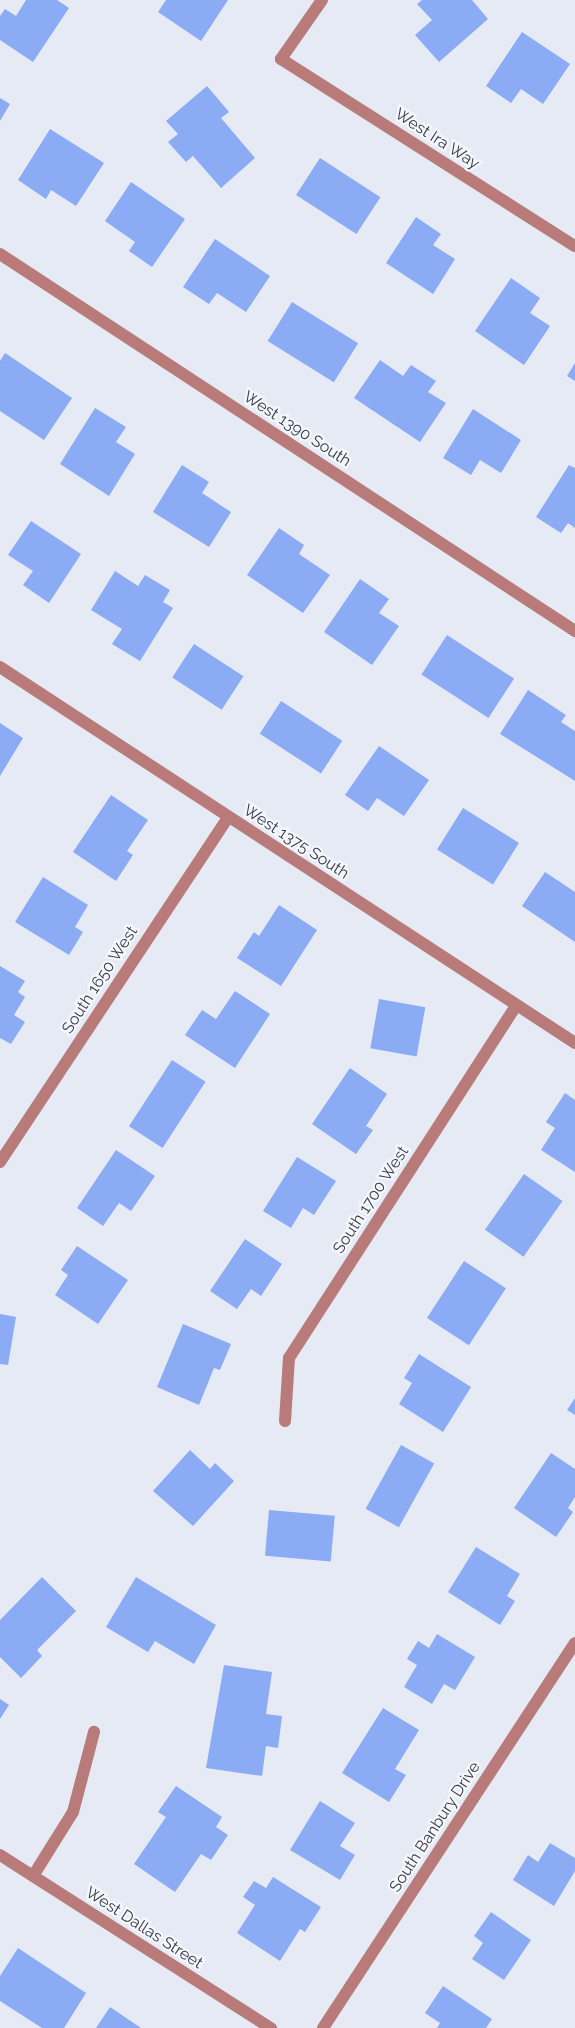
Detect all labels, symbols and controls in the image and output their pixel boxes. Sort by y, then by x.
street label: West Ira Way [391,104,483,174]
street label: West 1390 South [240,387,354,471]
street label: West 1375 South [240,801,352,883]
street label: South 1650 West [58,922,142,1038]
street label: South 1700 West [329,1143,413,1257]
street label: South Banbury Drive [386,1758,484,1896]
street label: West Dallas Street [82,1883,206,1973]

